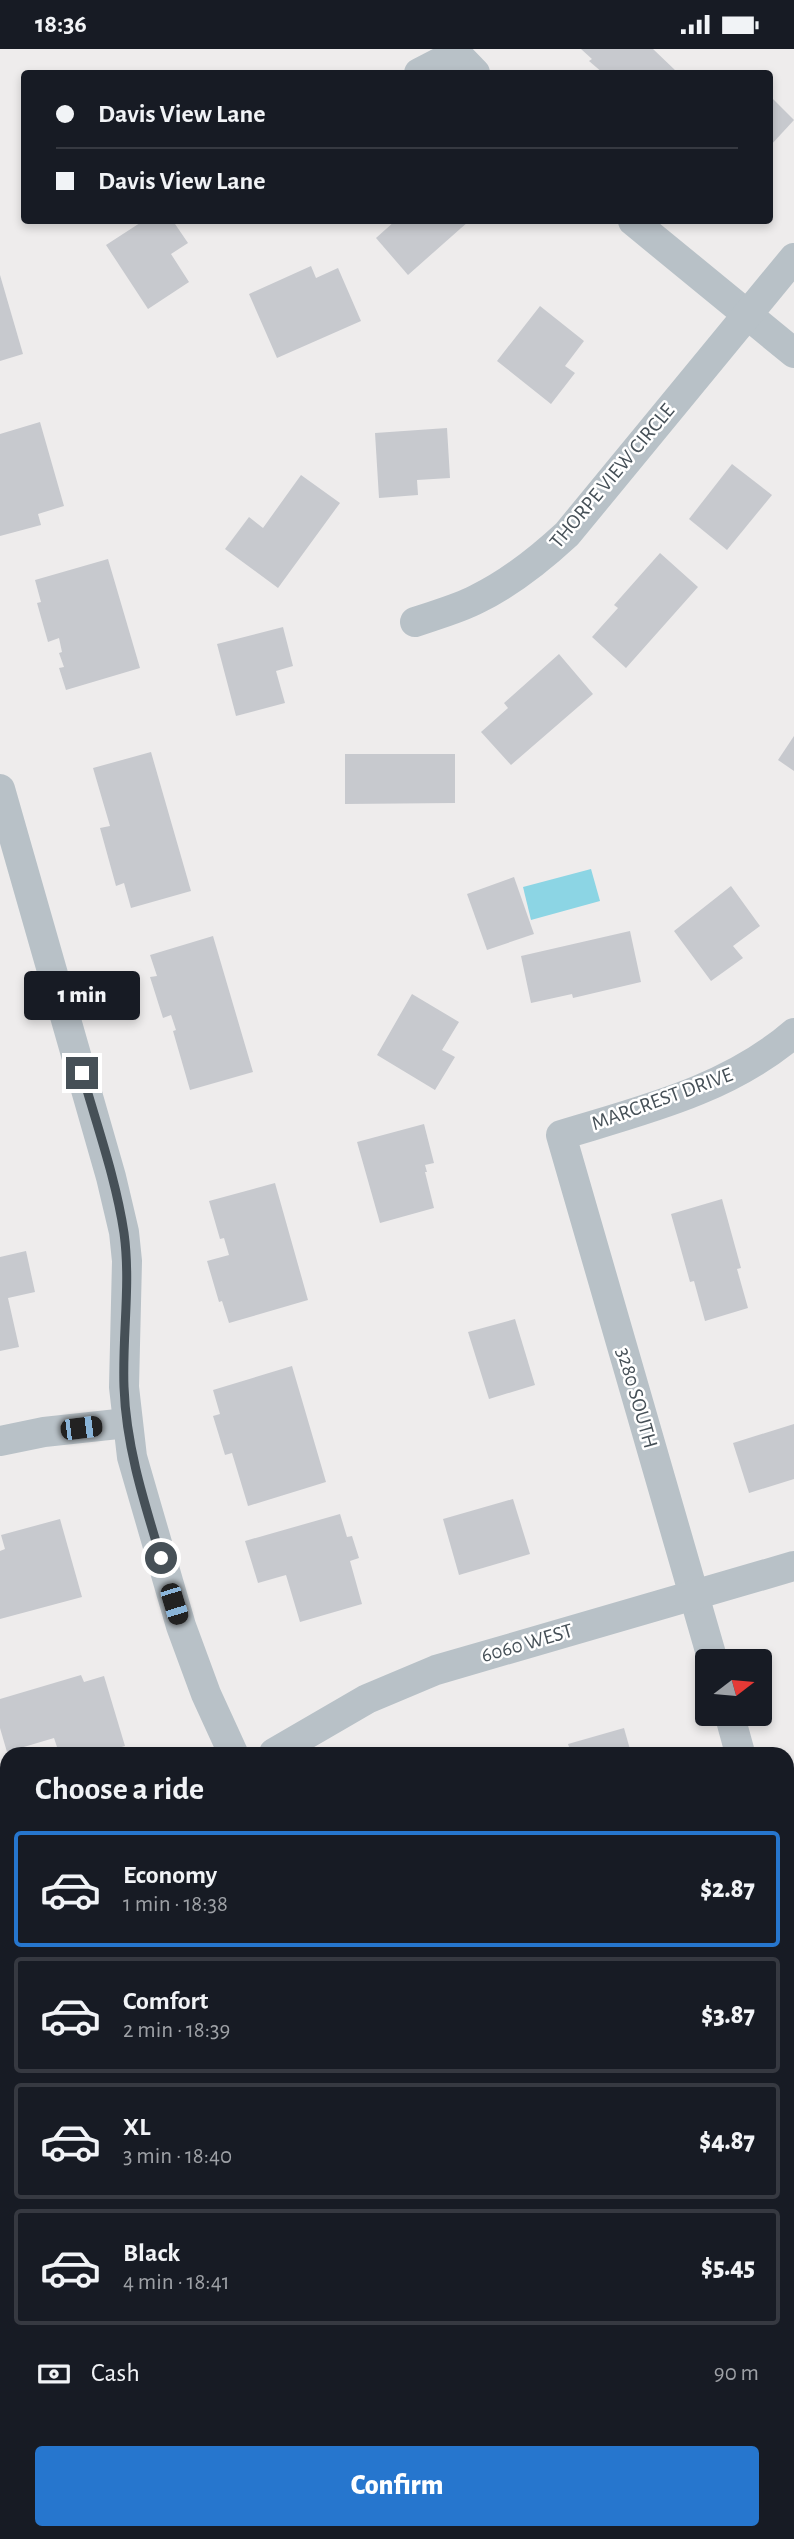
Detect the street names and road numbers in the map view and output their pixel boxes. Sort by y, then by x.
street label: THORPE VIEW CIRCLE [546,400,678,552]
street label: MARCREST DRIVE [589,1064,735,1134]
street label: 3280 SOUTH [613,1345,661,1451]
street label: 6060 WEST [479,1620,575,1666]

